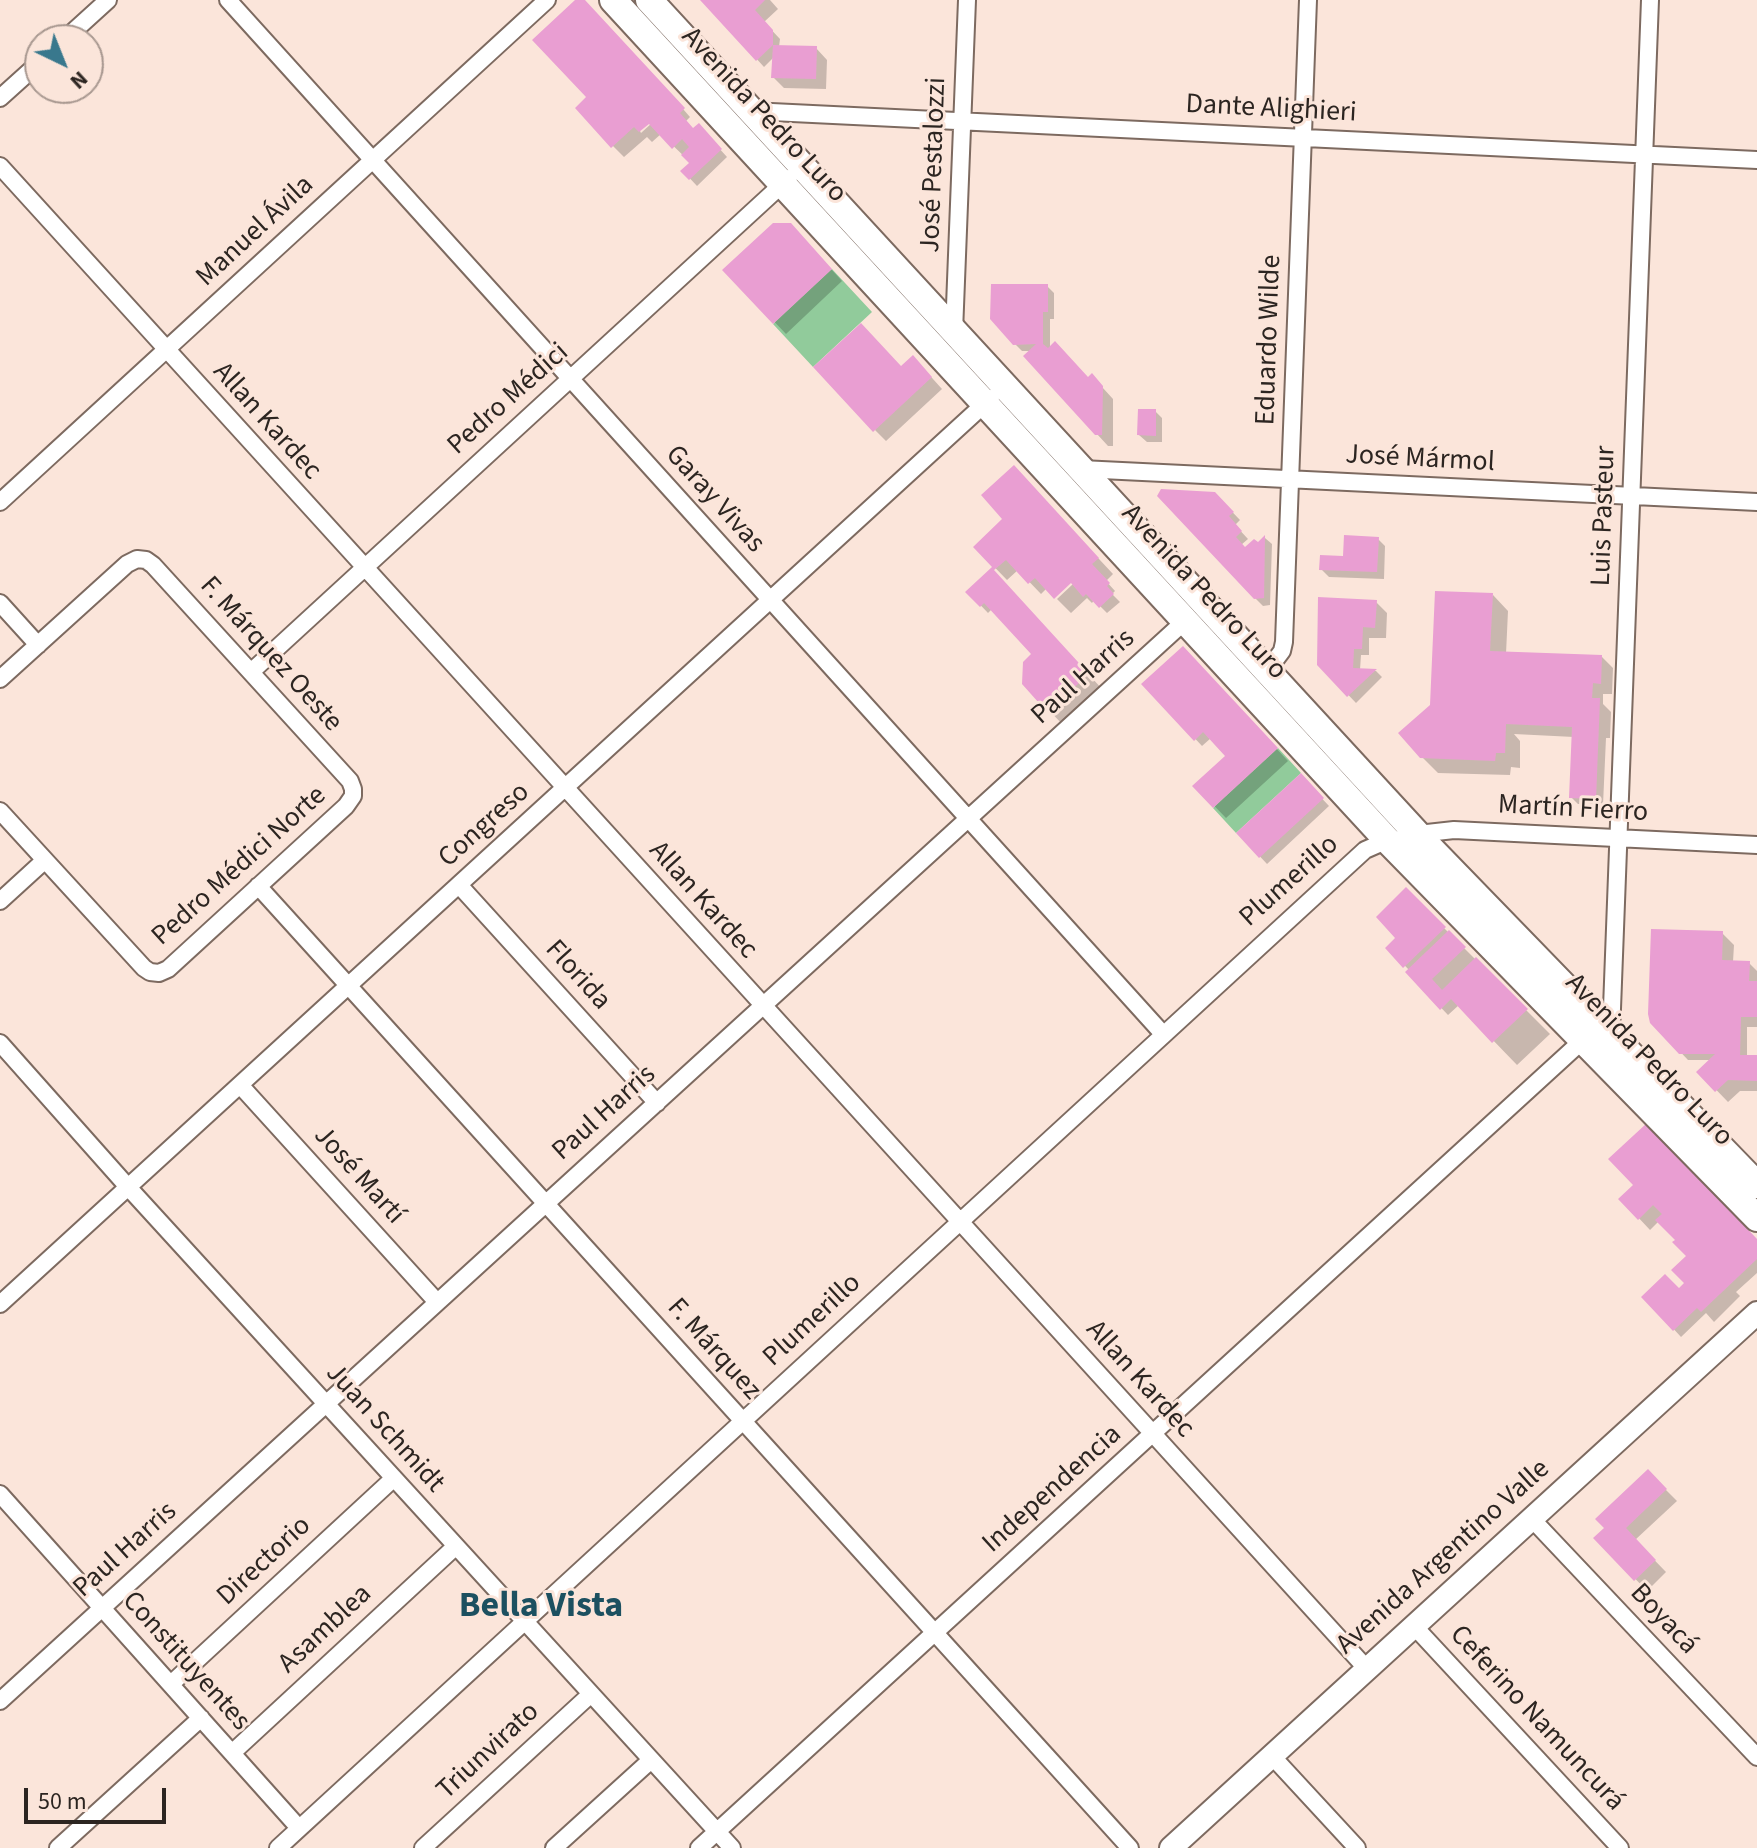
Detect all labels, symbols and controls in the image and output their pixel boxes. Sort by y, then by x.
street label: Avenida Pedro Luro [673,21,853,211]
north arrow [24,24,104,104]
text: N [63,63,95,97]
street label: José Pestalozzi [915,77,955,253]
street label: Dante Alighieri [1185,89,1357,131]
street label: Manuel Ávila [190,169,322,295]
street label: Eduardo Wilde [1250,254,1290,426]
street label: Pedro Médici [442,337,576,463]
street label: Allan Kardec [205,356,327,488]
street label: Garay Vivas [657,439,771,561]
street label: José Mármol [1344,439,1496,481]
street label: Luis Pasteur [1586,445,1624,587]
street label: Avenida Pedro Luro [1113,498,1293,688]
street label: F. Márquez Oeste [192,571,348,739]
street label: Paul Harris [1026,623,1142,733]
street label: Congreso [433,776,537,876]
street label: Pedro Médici Norte [146,780,334,954]
street label: Martín Fierro [1497,789,1649,831]
street label: Plumerillo [1234,829,1346,935]
street label: Allan Kardec [641,835,763,967]
street label: Florida [537,934,617,1018]
street label: Avenida Pedro Luro [1557,968,1739,1154]
street label: Paul Harris [547,1059,663,1169]
street label: José Martí [305,1120,411,1232]
street label: Plumerillo [757,1267,869,1375]
street label: F. Márquez [659,1292,767,1408]
street label: Allan Kardec [1078,1314,1200,1446]
street label: Juan Schmidt [317,1358,451,1500]
street label: Independencia [977,1419,1129,1561]
street label: Avenida Argentino Valle [1330,1453,1558,1663]
street label: Paul Harris [68,1496,184,1606]
street label: Directorio [211,1510,319,1614]
street label: Asamblea [272,1578,380,1682]
street label: Boyacá [1622,1578,1704,1662]
street label: Constituyentes [114,1586,256,1738]
district label: Bella Vista [459,1586,623,1630]
street label: Ceferino Namuncurá [1441,1619,1631,1819]
street label: Triunvirato [431,1696,547,1808]
scale bar [28,1772,170,1822]
text: 50 m [38,1784,87,1819]

